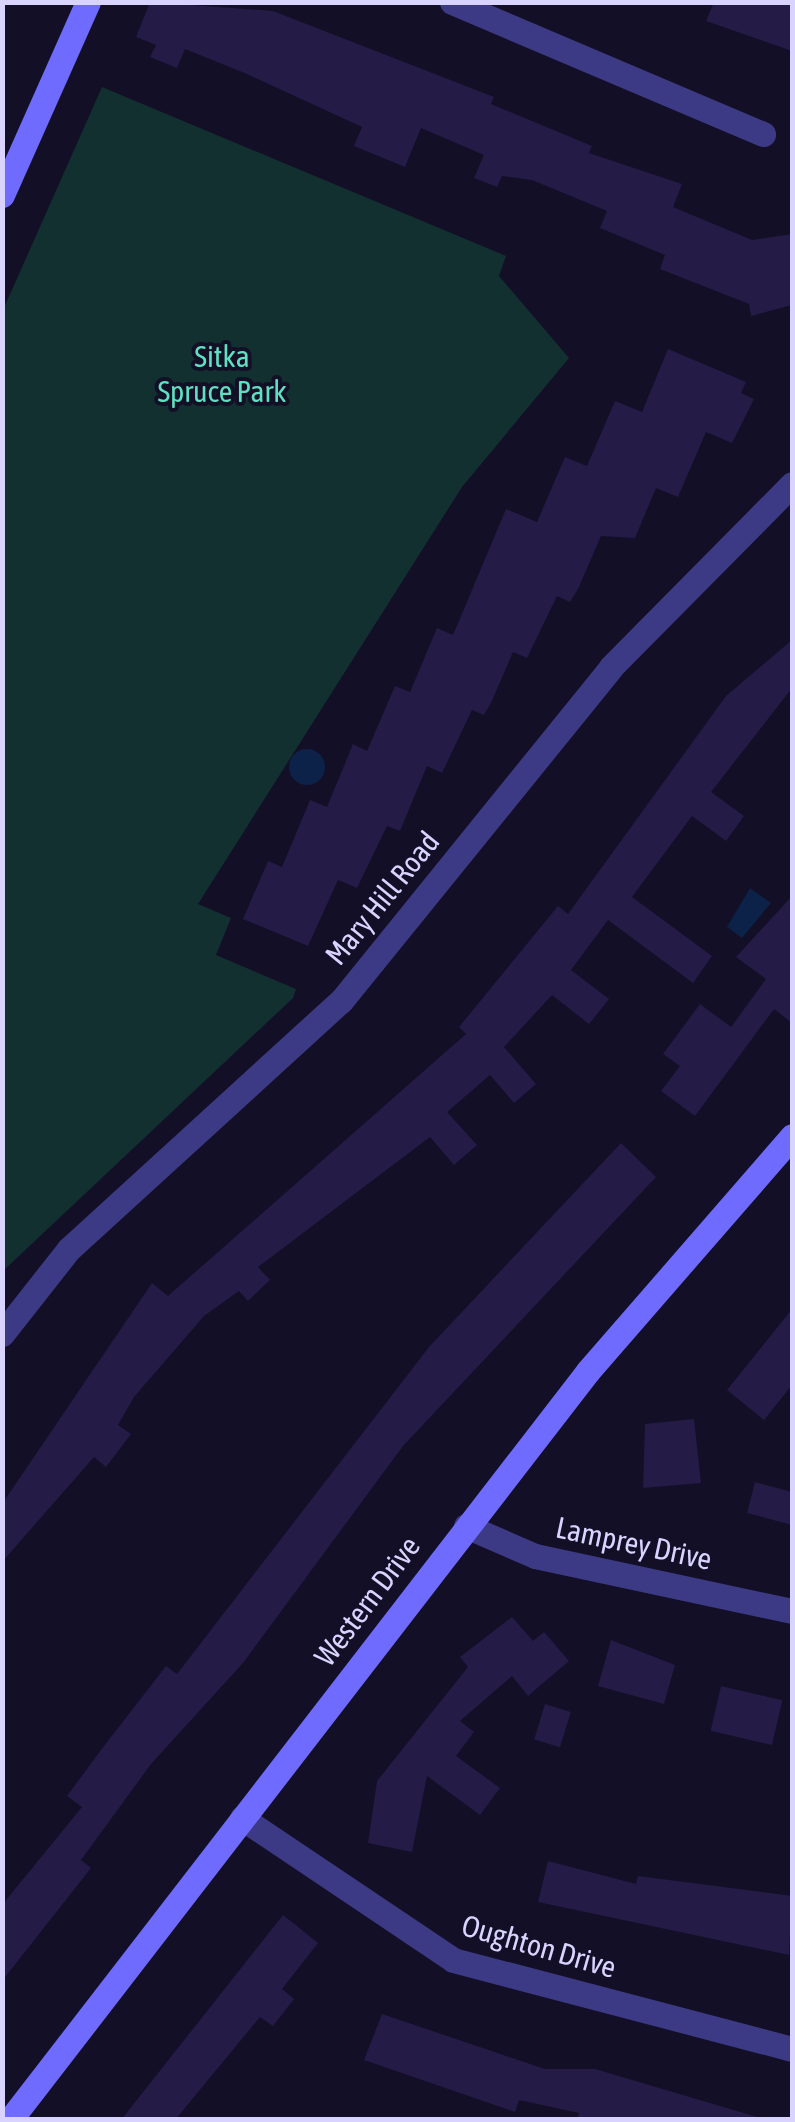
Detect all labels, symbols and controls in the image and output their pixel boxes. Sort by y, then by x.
park label: Sitka Spruce Park [157,338,287,408]
street label: Mary Hill Road [317,824,447,972]
street label: Lamprey Drive [553,1509,715,1577]
street label: Western Drive [307,1529,427,1673]
street label: Oughton Drive [458,1907,620,1985]

